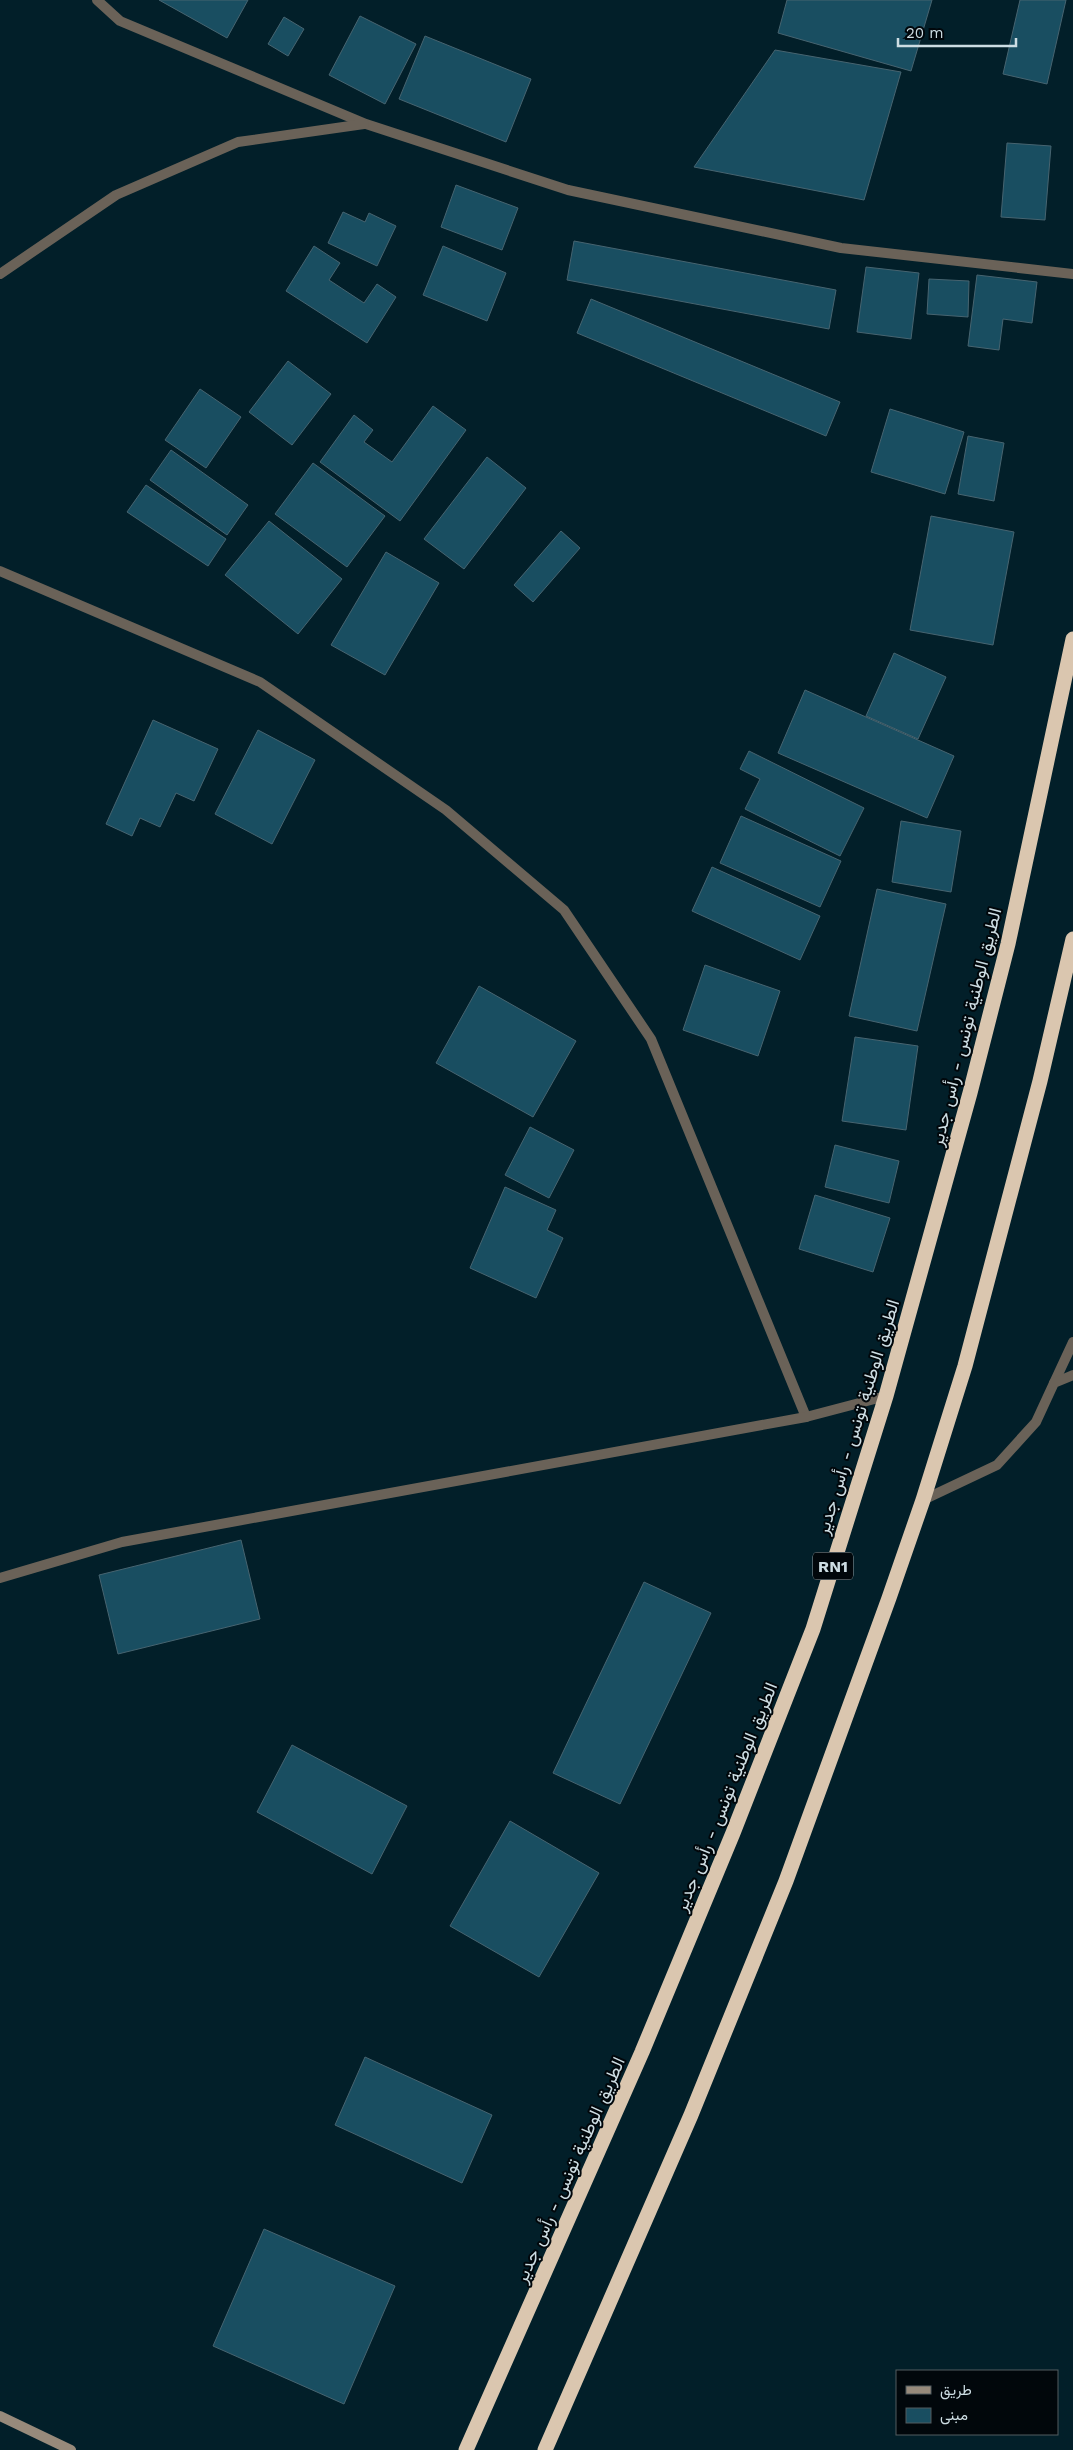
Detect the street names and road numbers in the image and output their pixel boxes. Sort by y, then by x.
street label: الطريق الوطنية تونس - رأس جدير [925,906,1006,1149]
street label: الطريق الوطنية تونس - رأس جدير [811,1297,904,1538]
road number: RN1 [813,1552,853,1580]
street label: الطريق الوطنية تونس - رأس جدير [670,1679,782,1916]
street label: الطريق الوطنية تونس - رأس جدير [510,2054,630,2287]

